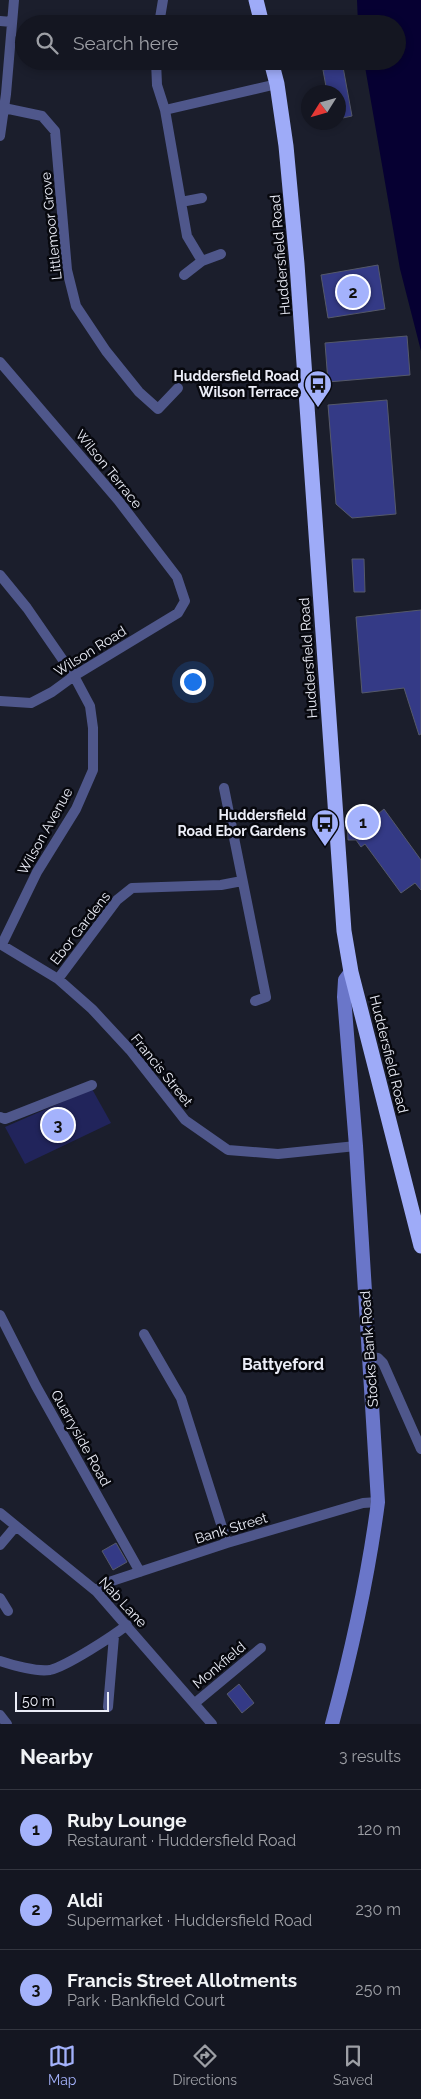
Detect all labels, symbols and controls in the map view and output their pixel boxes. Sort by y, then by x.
search box [15,15,406,70]
icon: search [33,29,61,57]
text: Search here [73,32,179,54]
north arrow [301,85,346,130]
street label: Littlemoor Grove [37,171,65,281]
street label: Huddersfield Road [267,194,293,316]
pin: 2 [337,273,369,311]
place label: Huddersfield Road Wilson Terrace [173,368,300,400]
bus stop icon: Huddersfield Road Wilson Terrace [303,369,333,408]
street label: Wilson Terrace [72,427,146,511]
street label: Huddersfield Road [296,597,320,719]
street label: Wilson Road [51,623,129,679]
your location [180,669,206,695]
street label: Wilson Avenue [14,785,76,877]
pin: 1 [347,803,379,841]
place label: Huddersfield Road Ebor Gardens [177,807,306,839]
bus stop icon: Huddersfield Road Ebor Gardens [310,808,340,847]
street label: Ebor Gardens [47,888,114,968]
street label: Huddersfield Road [367,993,411,1115]
street label: Francis Street [128,1031,196,1110]
pin: 3 [42,1106,74,1144]
street label: Stocks Bank Road [357,1290,381,1408]
district label: Battyeford [242,1355,324,1374]
street label: Quarryside Road [48,1387,114,1489]
street label: Bank Street [193,1509,269,1547]
street label: Nab Lane [96,1574,150,1630]
street label: Monkfield [189,1638,249,1692]
scale bar [15,1689,109,1712]
text: 50 m [22,1693,55,1709]
text: Nearby [20,1744,93,1769]
text: 3 results [339,1747,401,1766]
text: Ruby Lounge [67,1809,187,1831]
text: 1 [32,1820,40,1839]
text: 120 m [357,1820,401,1839]
text: Restaurant · Huddersfield Road [67,1831,296,1850]
text: Aldi [67,1889,103,1911]
text: 2 [31,1900,41,1919]
text: 230 m [356,1900,401,1919]
text: Supermarket · Huddersfield Road [67,1911,312,1930]
text: Francis Street Allotments [67,1969,297,1991]
text: 3 [32,1980,40,1999]
text: 250 m [355,1980,401,1999]
text: Park · Bankfield Court [67,1991,225,2010]
tab: Map [48,2042,76,2088]
tab: Directions [172,2042,237,2088]
tab: Saved [333,2042,373,2088]

